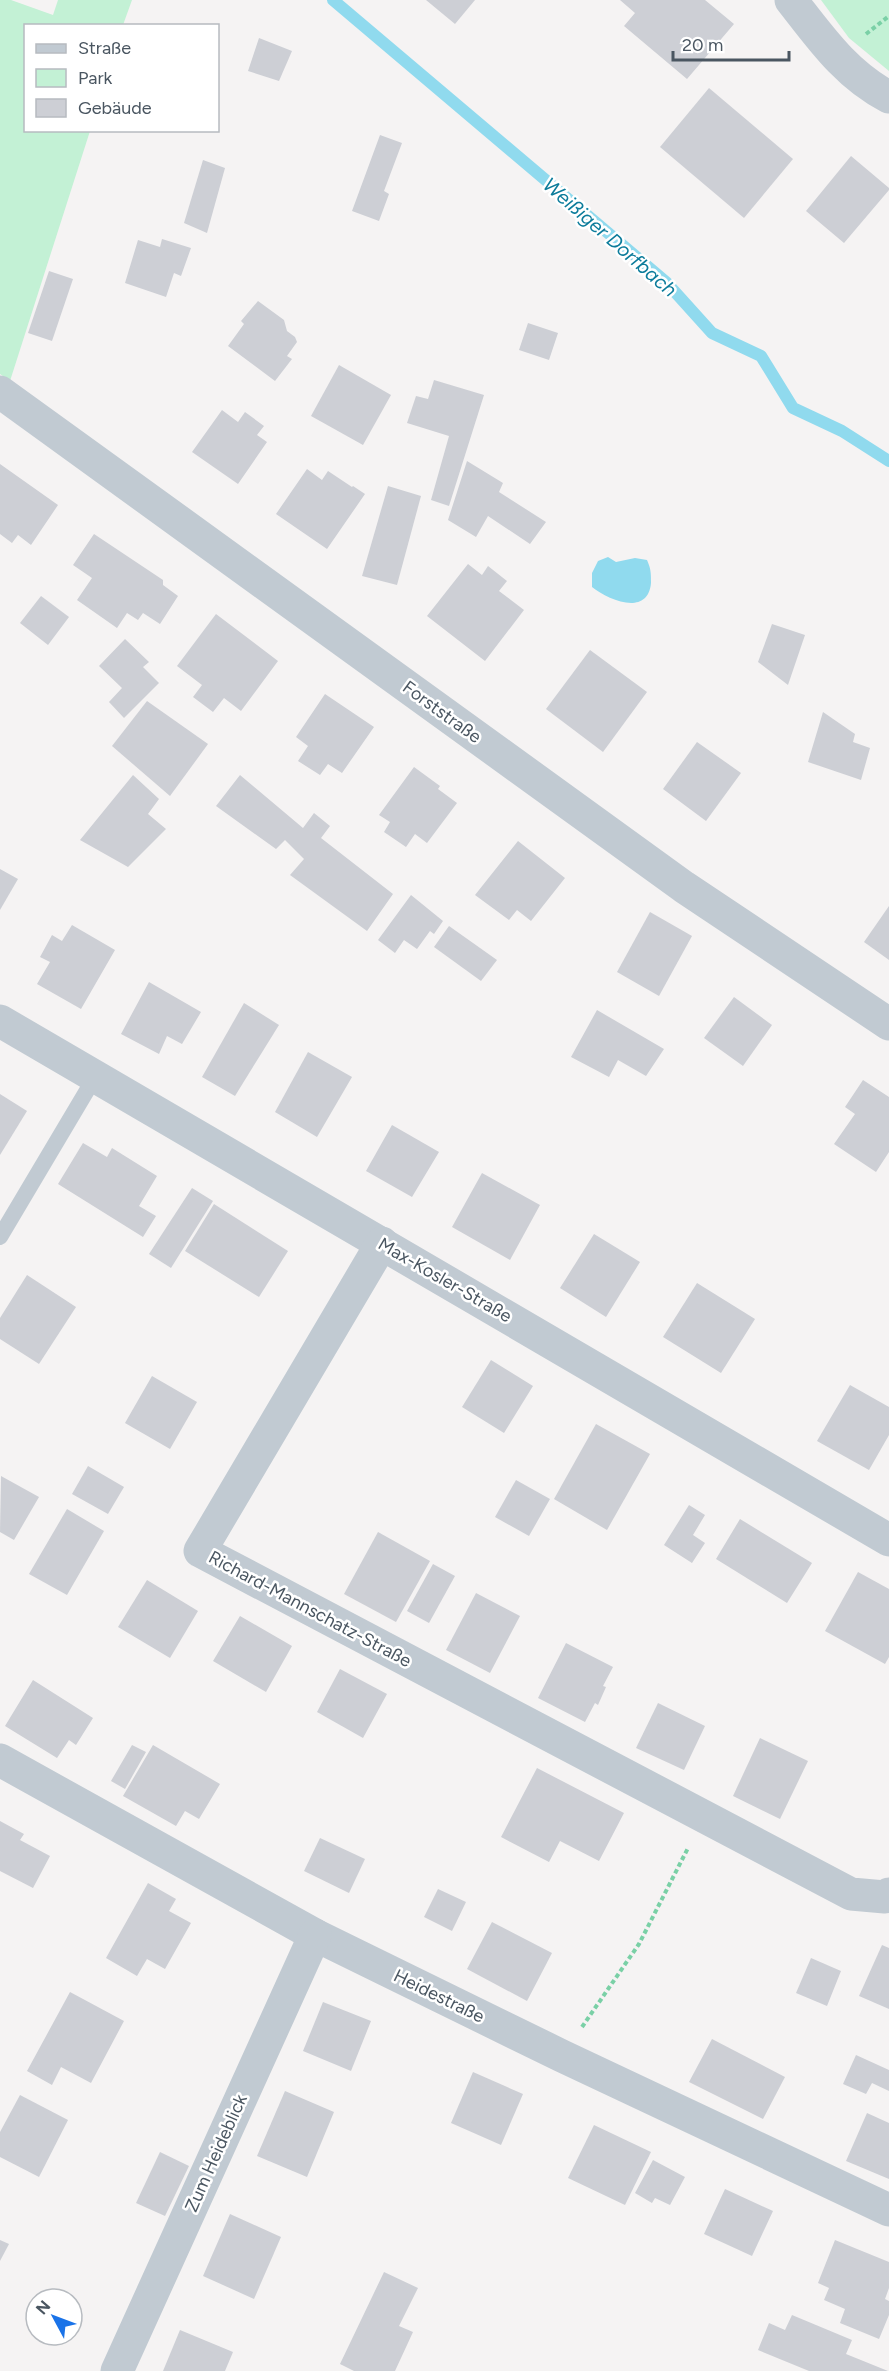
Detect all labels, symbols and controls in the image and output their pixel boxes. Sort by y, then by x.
legend [24,24,219,132]
scale bar [673,24,788,62]
text: 20 m [682,34,723,56]
text: Straße [78,37,131,59]
text: Park [78,67,113,89]
text: Gebäude [78,97,152,119]
water label: Weißiger Dorfbach [538,172,682,302]
street label: Forststraße [398,676,486,748]
street label: Max-Kosler-Straße [374,1233,516,1327]
street label: Richard-Mannschatz-Straße [205,1546,415,1672]
street label: Heidestraße [390,1965,488,2028]
street label: Zum Heideblick [180,2091,252,2215]
north arrow [24,2287,84,2347]
text: N [32,2297,54,2318]

